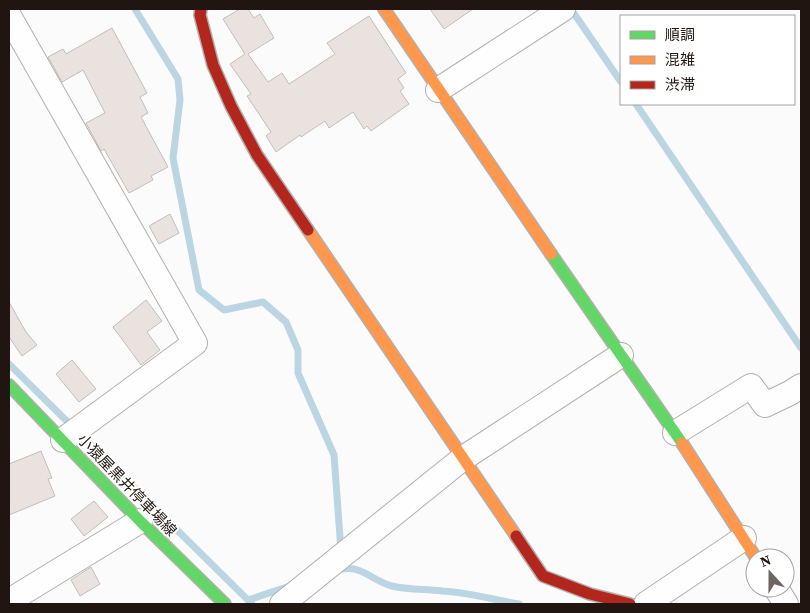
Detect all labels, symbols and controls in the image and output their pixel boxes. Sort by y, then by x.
legend [620,15,795,105]
text: 順調 [665,24,695,45]
text: 混雑 [665,49,695,70]
text: 渋滞 [665,74,695,95]
street label: 小猿屋黒井停車場線 [73,429,182,541]
north arrow [745,548,795,598]
text: N [757,550,774,572]

